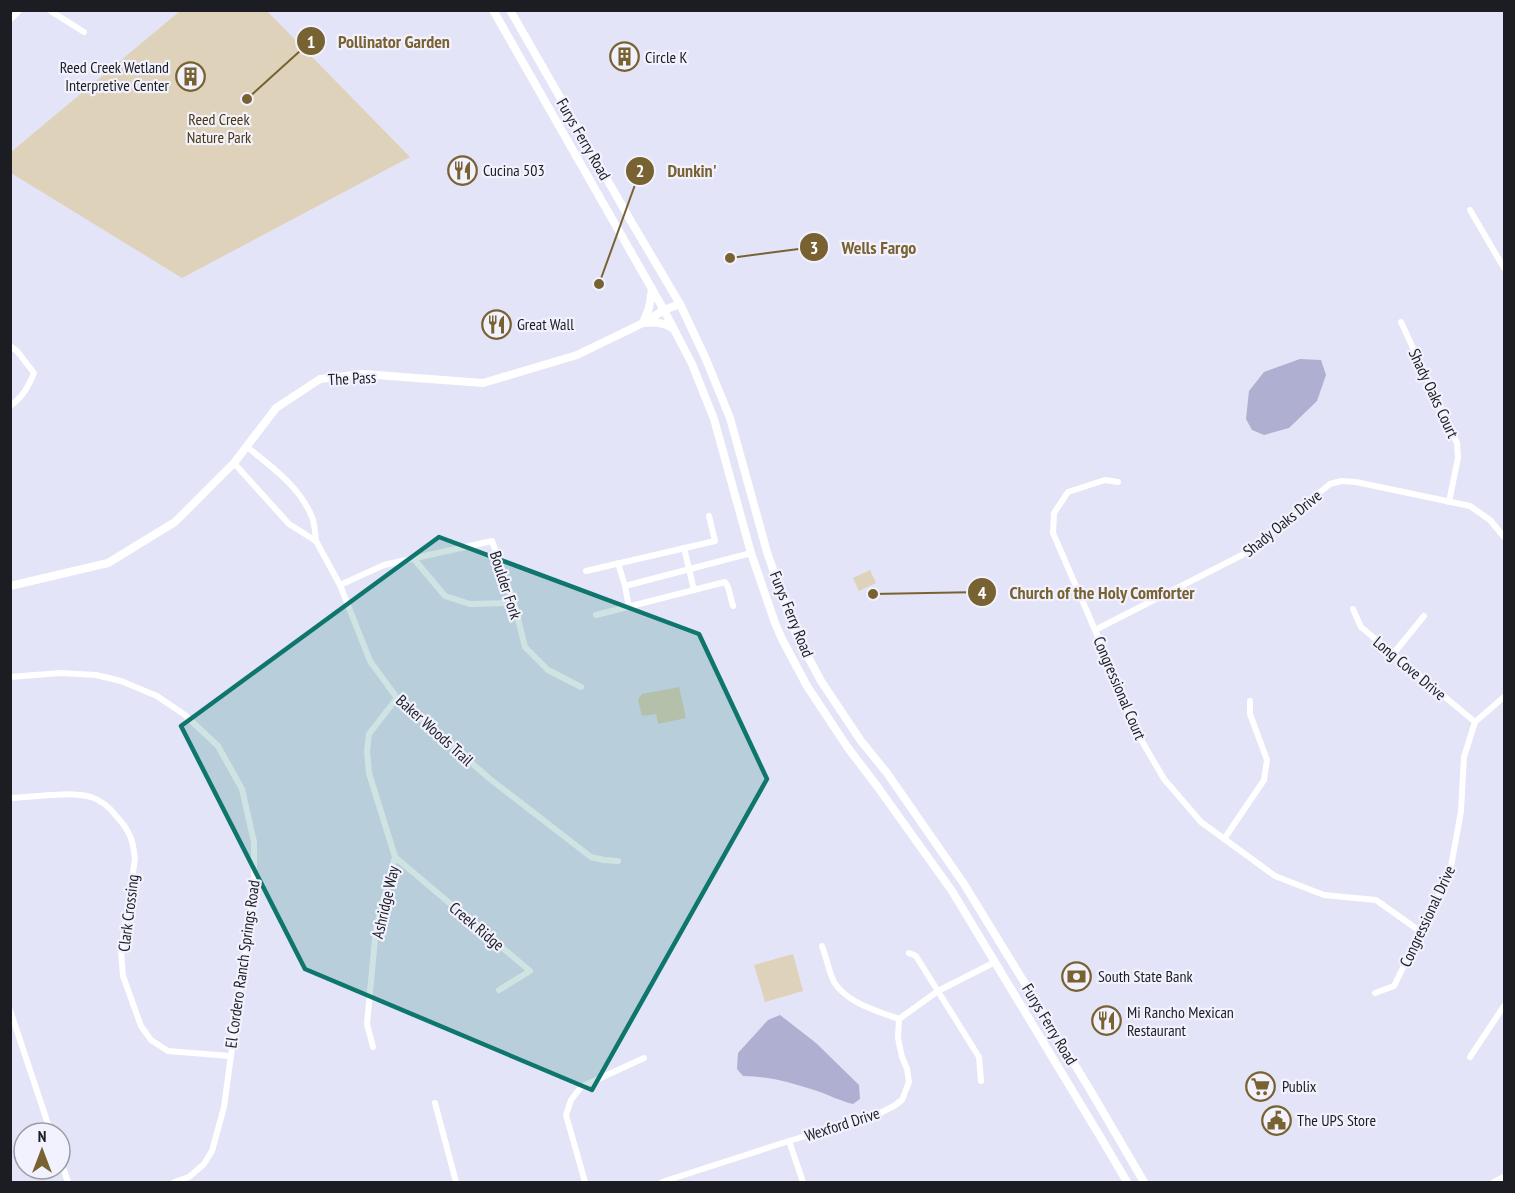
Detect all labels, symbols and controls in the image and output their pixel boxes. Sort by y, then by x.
callout: Pollinator Garden [296,23,462,59]
text: 1 [307,30,315,53]
text: Pollinator Garden [338,30,450,53]
building icon: Circle K [608,41,640,73]
place label: Circle K [645,47,688,67]
place label: Reed Creek Wetland Interpretive Center [60,57,170,95]
building icon: Reed Creek Wetland Interpretive Center [174,60,206,92]
street label: Furys Ferry Road [553,95,615,183]
park label: Reed Creek Nature Park [187,109,252,147]
callout: Dunkin' [625,153,729,189]
restaurant icon: Cucina 503 [446,154,478,186]
text: 2 [636,159,644,182]
text: Dunkin' [667,159,717,182]
place label: Cucina 503 [483,160,545,180]
callout: Wells Fargo [799,229,928,265]
text: 3 [810,236,818,259]
text: Wells Fargo [841,236,916,259]
restaurant icon: Great Wall [480,308,512,340]
place label: Great Wall [517,314,574,334]
street label: Shady Oaks Court [1405,345,1464,441]
street label: The Pass [327,367,377,389]
street label: Shady Oaks Drive [1239,485,1325,561]
street label: Boulder Fork [486,548,527,622]
street label: Furys Ferry Road [766,568,818,660]
callout: Church of the Holy Comforter [967,574,1207,610]
text: 4 [978,581,987,604]
text: Church of the Holy Comforter [1009,581,1195,604]
street label: Long Cove Drive [1369,632,1451,704]
street label: Congressional Court [1089,633,1151,743]
street label: Baker Woods Trail [392,690,478,770]
street label: Congressional Drive [1395,862,1459,970]
street label: Ashridge Way [367,864,403,940]
street label: Clark Crossing [113,873,143,953]
street label: El Cordero Ranch Springs Road [220,879,264,1049]
street label: Creek Ridge [446,897,508,955]
bank icon: South State Bank [1061,960,1093,992]
place label: South State Bank [1098,966,1193,986]
street label: Furys Ferry Road [1018,980,1082,1068]
place label: Mi Rancho Mexican Restaurant [1127,1002,1234,1040]
restaurant icon: Mi Rancho Mexican Restaurant [1090,1005,1122,1037]
supermarket icon: Publix [1245,1070,1277,1102]
place label: Publix [1282,1076,1317,1096]
street label: Wexford Drive [802,1102,882,1146]
public building icon: The UPS Store [1260,1104,1292,1136]
place label: The UPS Store [1297,1110,1376,1130]
north arrow [12,1121,72,1181]
text: N [38,1126,46,1146]

